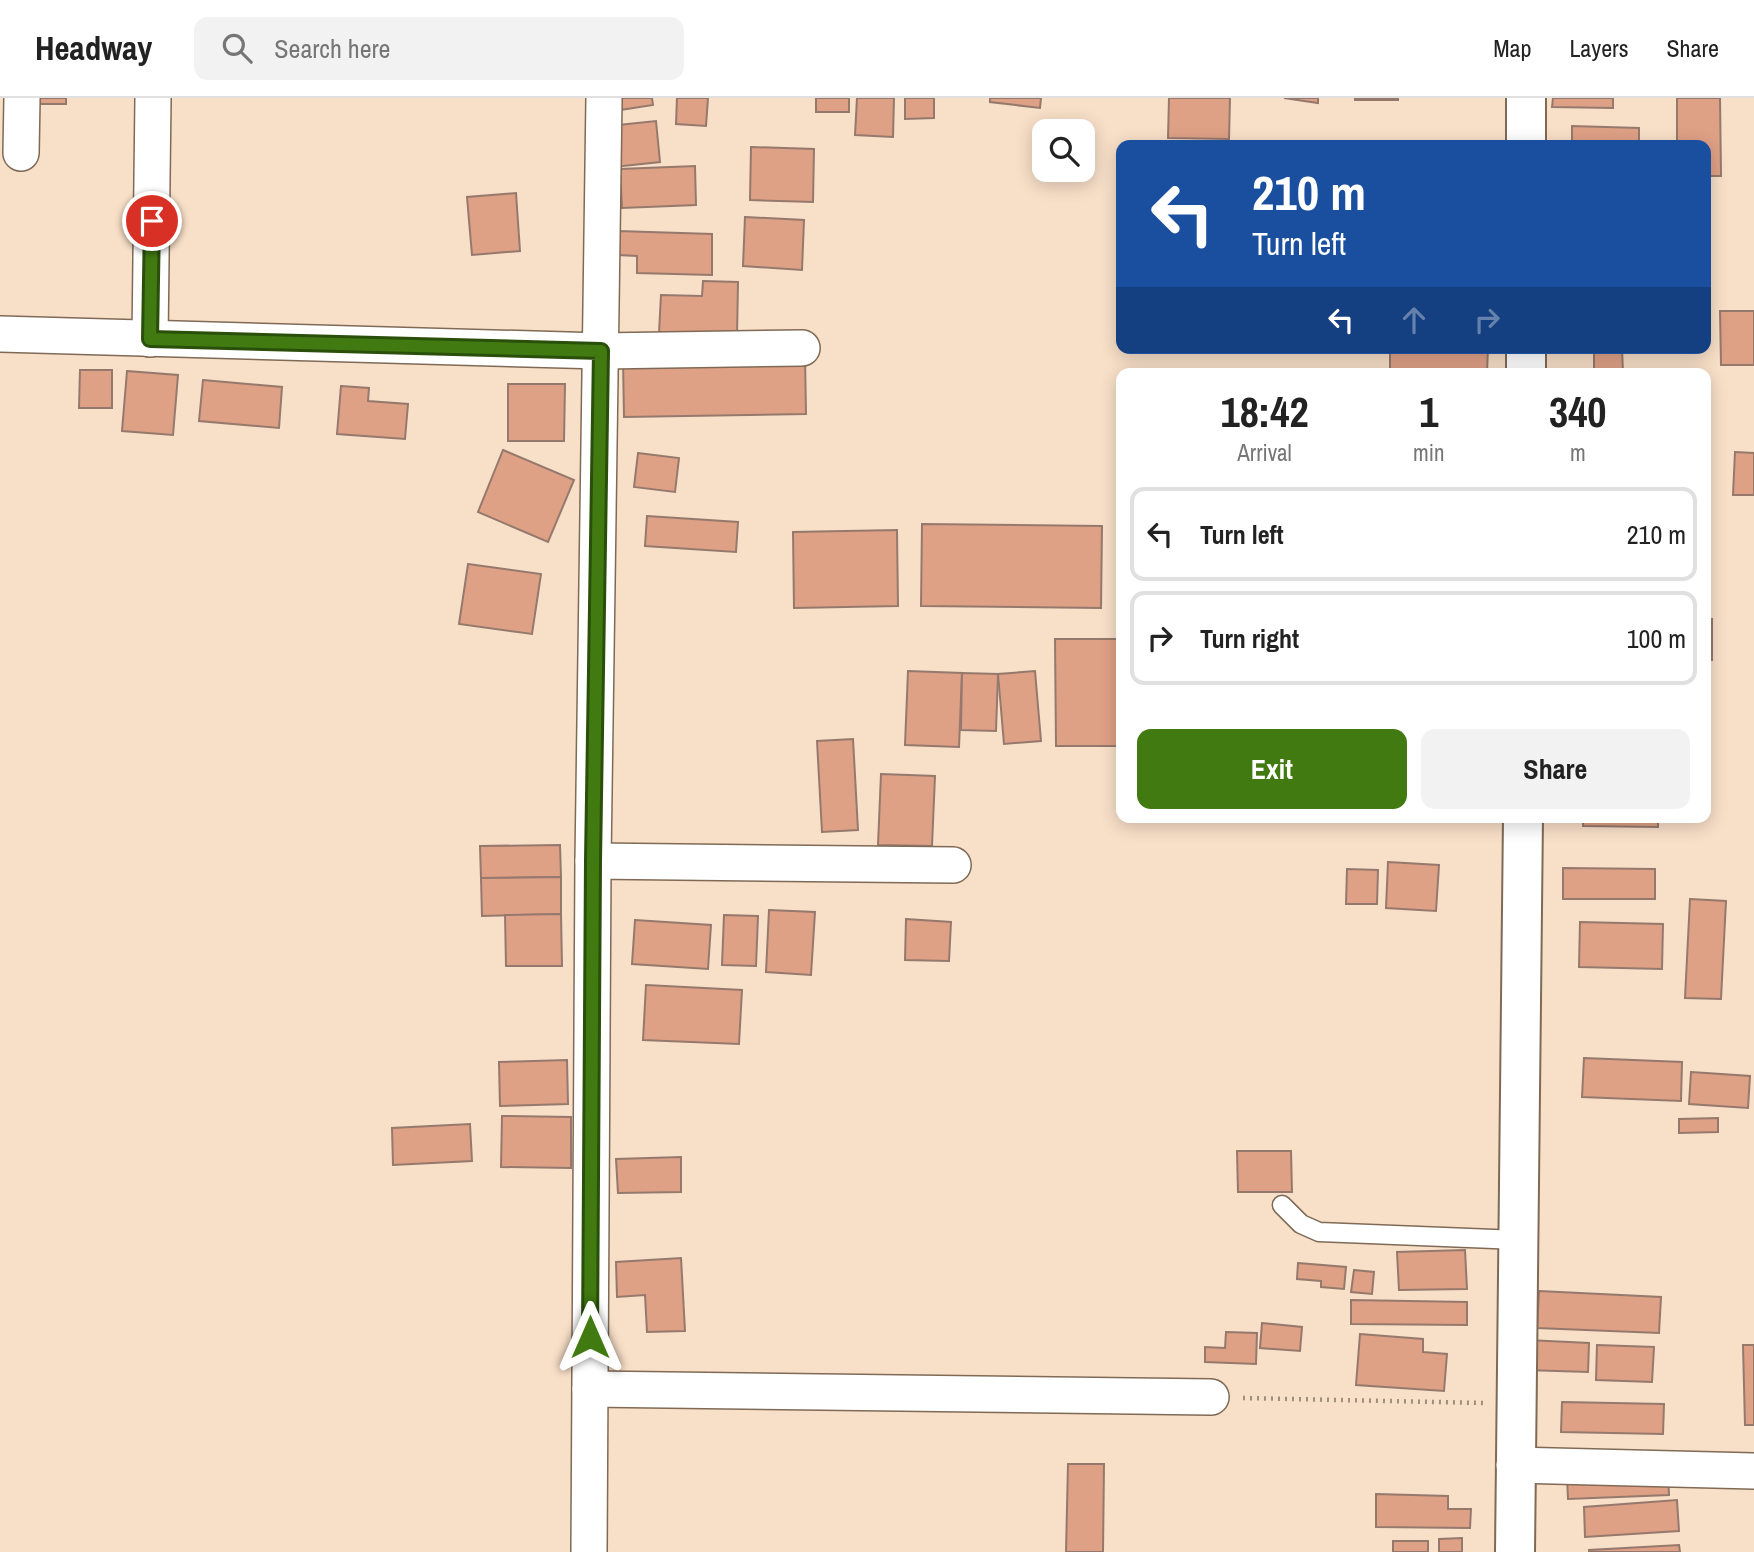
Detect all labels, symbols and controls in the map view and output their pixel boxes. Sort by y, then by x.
search box [194,17,684,80]
text: Headway [35,26,152,70]
icon: search [218,29,256,67]
text: Search here [274,31,390,66]
text: Map [1493,32,1531,64]
text: Layers [1569,32,1628,64]
text: Share [1666,32,1719,64]
map controls [1032,119,1095,182]
button: search [1032,119,1095,182]
text: 210 m [1252,159,1366,225]
icon: left [1137,168,1228,259]
pin [122,191,182,251]
icon: arrive [133,202,171,240]
text: Turn left [1252,222,1346,265]
icon: left [1322,301,1360,339]
icon: ahead [1395,301,1433,339]
icon: right [1468,301,1506,339]
text: 18:42 [1221,384,1309,440]
text: 1 [1419,384,1438,440]
text: 340 [1549,384,1607,440]
text: Arrival [1237,437,1292,468]
text: min [1413,437,1445,468]
text: m [1570,437,1586,468]
icon: left [1141,515,1179,553]
text: Turn left [1200,517,1284,552]
text: 210 m [1627,517,1686,552]
icon: right [1141,619,1179,657]
text: Turn right [1200,621,1299,656]
text: 100 m [1627,621,1686,656]
button: Exit [1137,729,1407,809]
button: Share [1421,729,1690,809]
position arrow [553,1300,627,1374]

